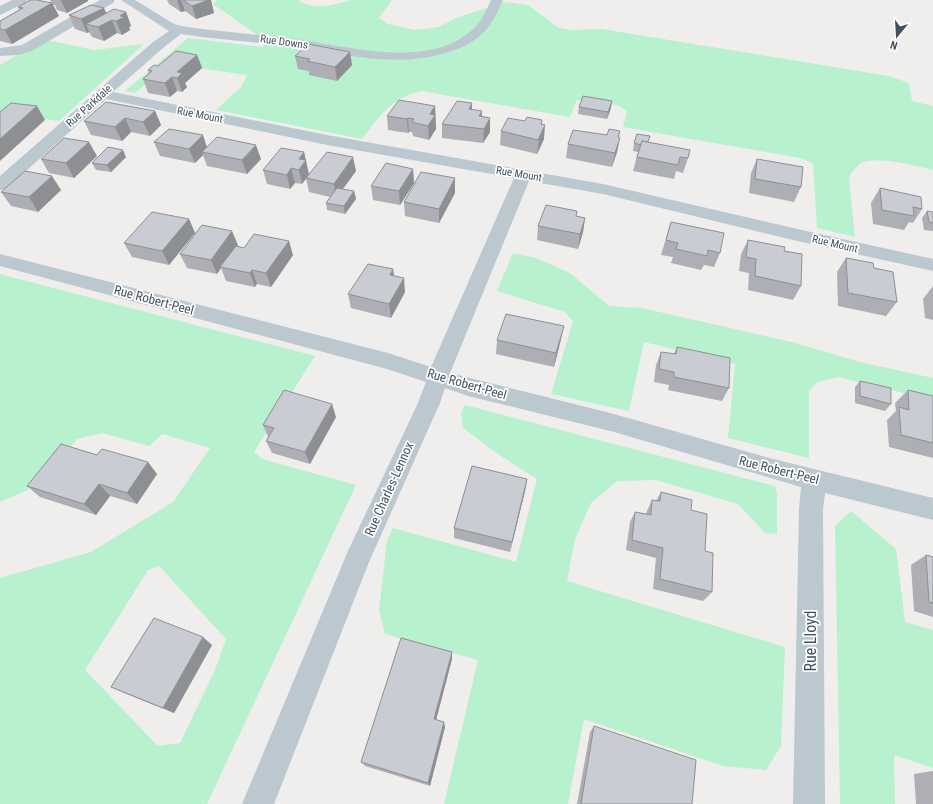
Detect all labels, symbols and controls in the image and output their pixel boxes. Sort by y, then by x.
north arrow [877,16,917,56]
street label: Rue Downs [259,32,309,52]
text: N [889,38,899,52]
street label: Rue Parkdale [64,82,114,130]
street label: Rue Mount [176,104,224,126]
street label: Rue Mount [495,164,543,184]
street label: Rue Mount [811,232,859,256]
street label: Rue Robert-Peel [113,282,195,318]
street label: Rue Robert-Peel [426,366,508,402]
street label: Rue Charles-Lennox [362,439,417,538]
street label: Rue Robert-Peel [737,453,821,487]
street label: Rue Lloyd [801,610,820,672]

